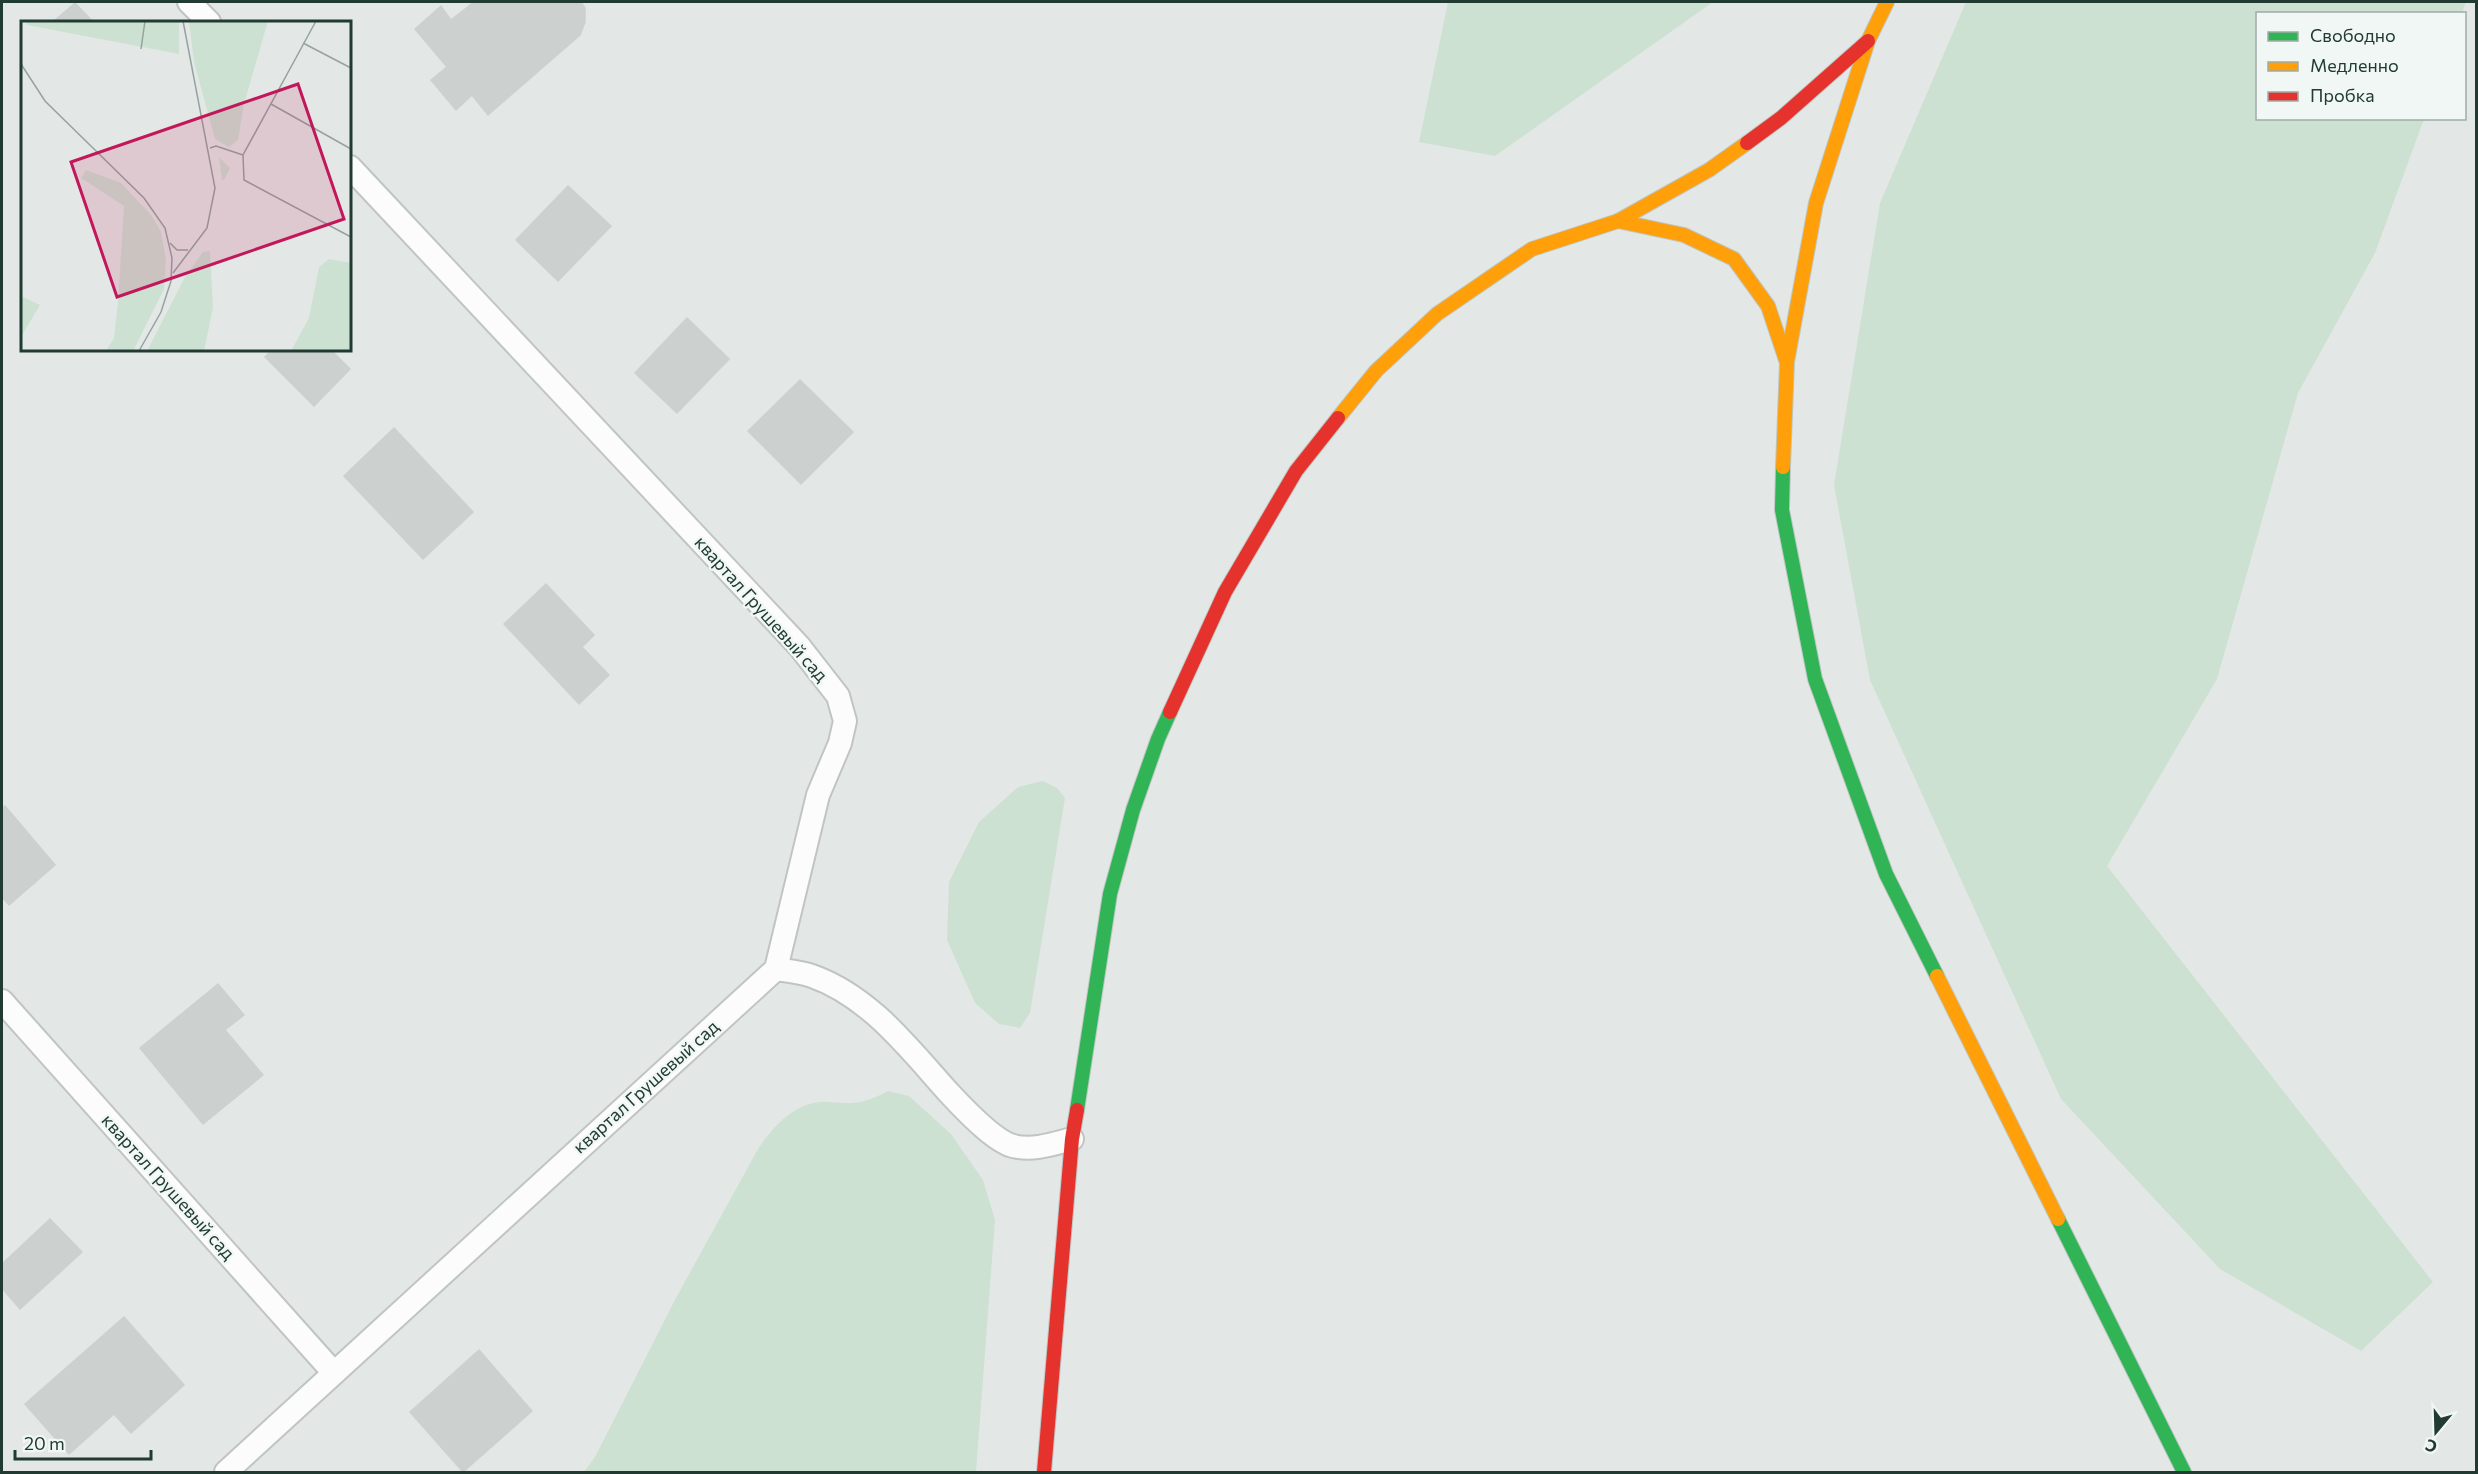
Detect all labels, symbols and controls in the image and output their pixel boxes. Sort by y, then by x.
legend [2256,12,2466,120]
inset map [21,21,351,351]
text: Свободно [2310,24,2396,46]
text: Медленно [2310,54,2399,76]
text: Пробка [2310,84,2375,106]
street label: квартал Грушевый сад [691,531,833,686]
street label: квартал Грушевый сад [568,1015,723,1157]
street label: квартал Грушевый сад [98,1109,240,1264]
north arrow [2406,1402,2466,1462]
scale bar [15,1423,152,1461]
text: 20 m [24,1432,65,1454]
text: С [2423,1436,2439,1457]

